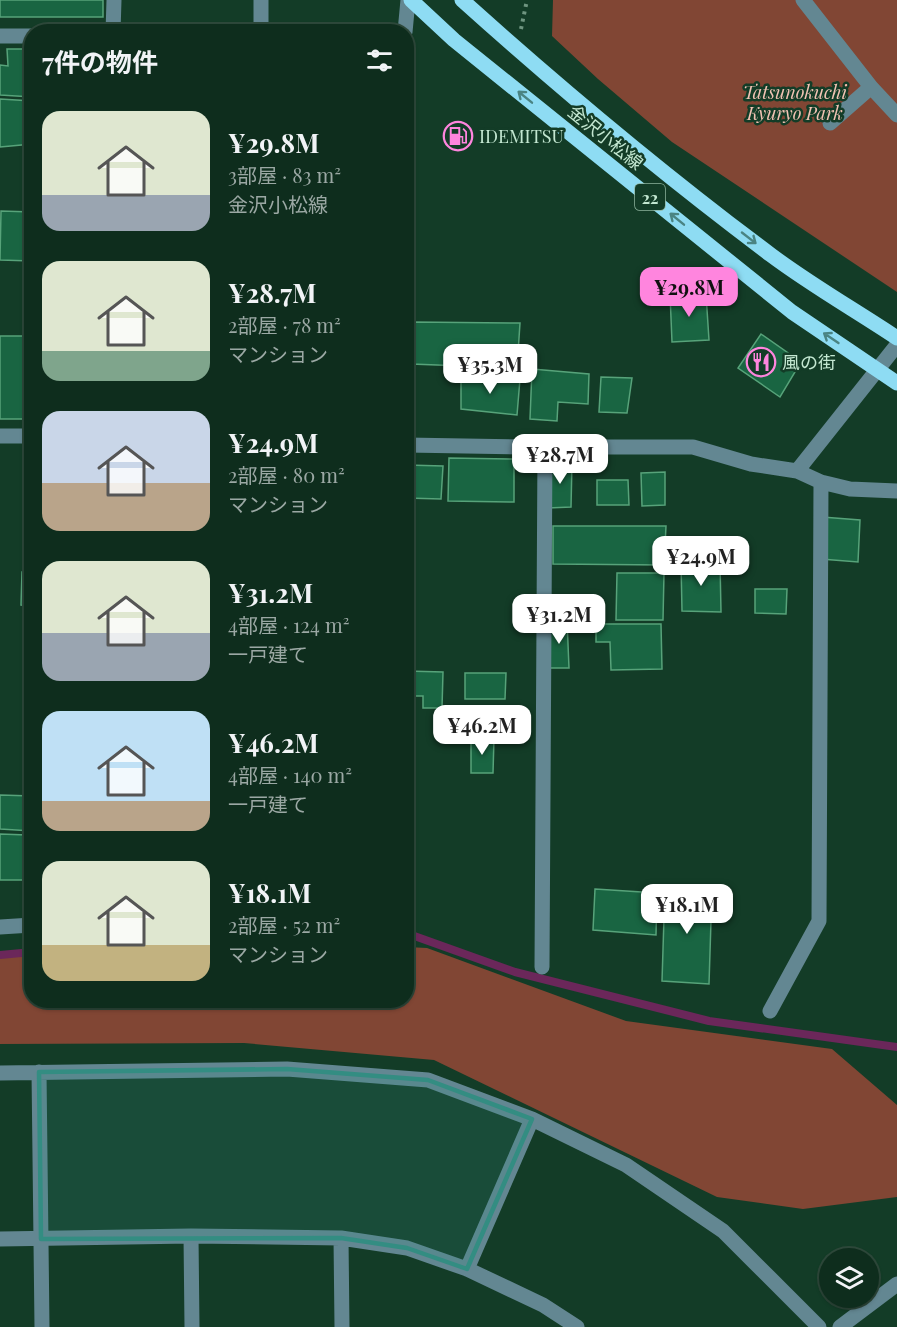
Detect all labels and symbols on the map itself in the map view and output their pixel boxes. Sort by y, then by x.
park label: Tatsunokuchi Kyuryo Park [743,80,847,125]
one-way arrow [517,90,533,103]
street label: 金沢小松線 [563,99,649,175]
fuel station icon: IDEMITSU [442,120,474,152]
place label: IDEMITSU [479,124,564,148]
road number: 22 [635,184,665,210]
one-way arrow [670,212,685,226]
one-way arrow [741,232,757,245]
pin: ¥29.8M [640,267,738,318]
one-way arrow [823,332,840,344]
pin: ¥35.3M [441,344,539,395]
restaurant icon: 風の街 [745,346,777,378]
place label: 風の街 [782,350,836,374]
pin: ¥28.7M [511,434,609,485]
pin: ¥24.9M [652,536,750,587]
pin: ¥31.2M [510,594,608,645]
pin: ¥46.2M [433,705,531,756]
pin: ¥18.1M [638,884,736,935]

